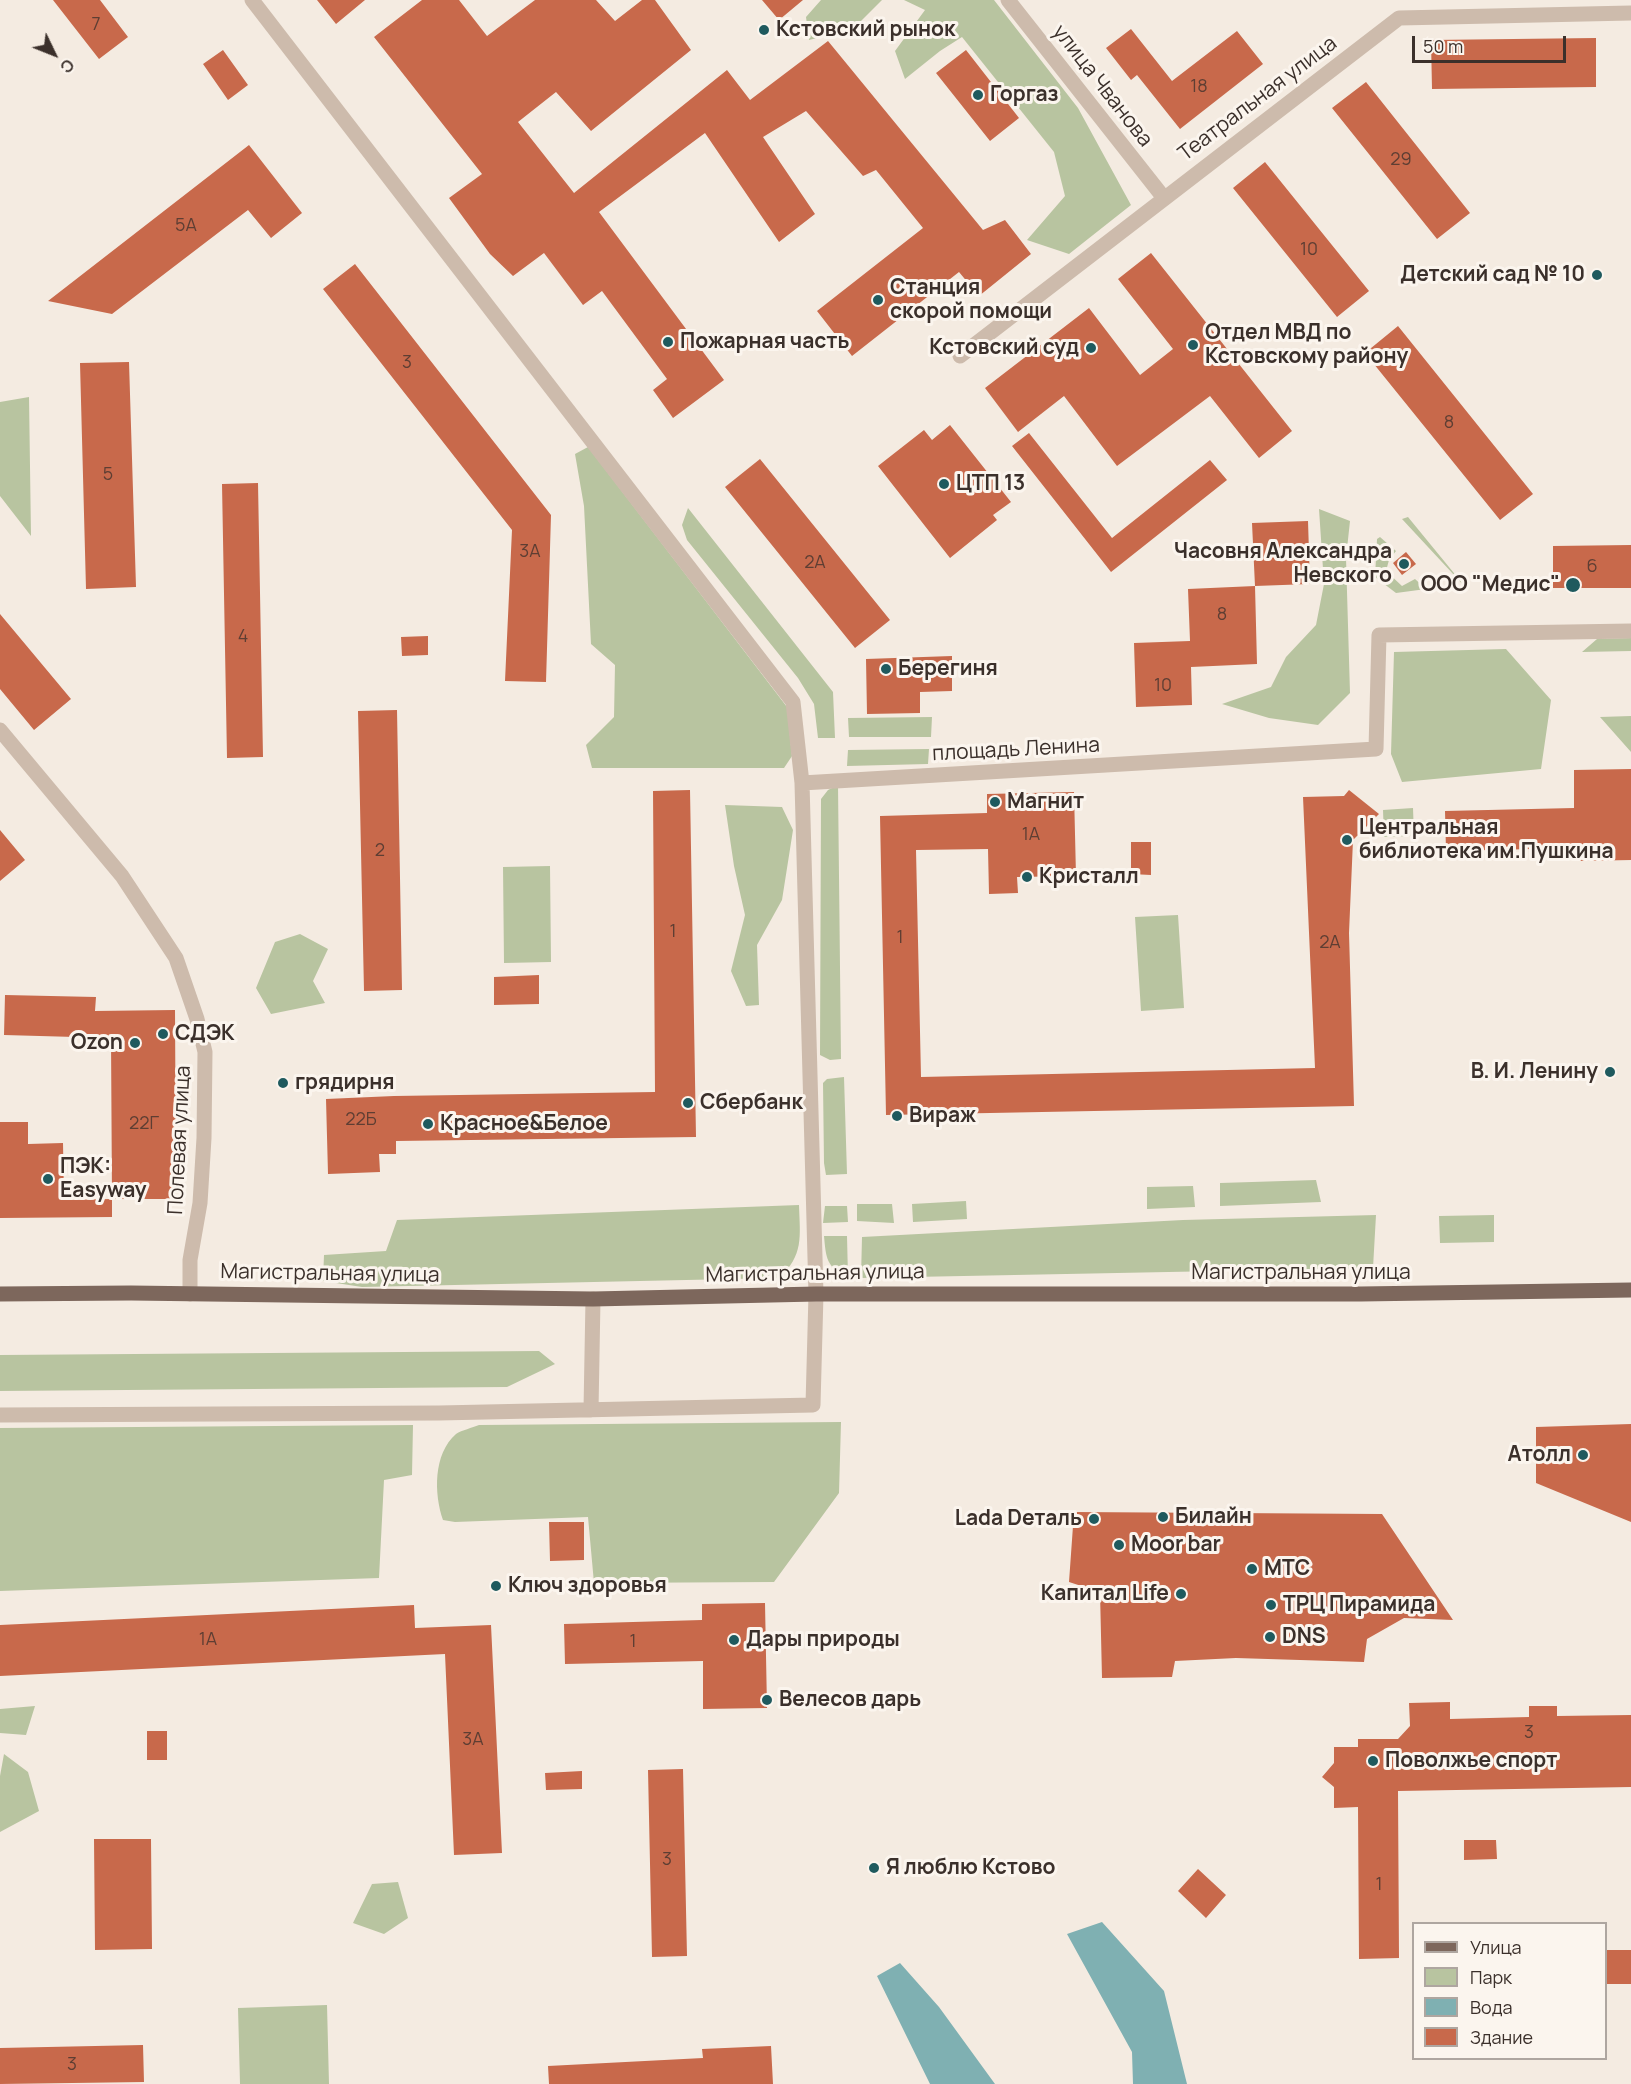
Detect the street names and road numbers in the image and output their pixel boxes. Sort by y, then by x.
street label: улица Чванова [1047,20,1157,152]
street label: Театральная улица [1174,31,1342,167]
street label: площадь Ленина [932,733,1100,767]
street label: Полевая улица [164,1065,196,1215]
street label: Магистральная улица [220,1259,440,1289]
street label: Магистральная улица [705,1259,925,1289]
street label: Магистральная улица [1191,1260,1411,1286]

